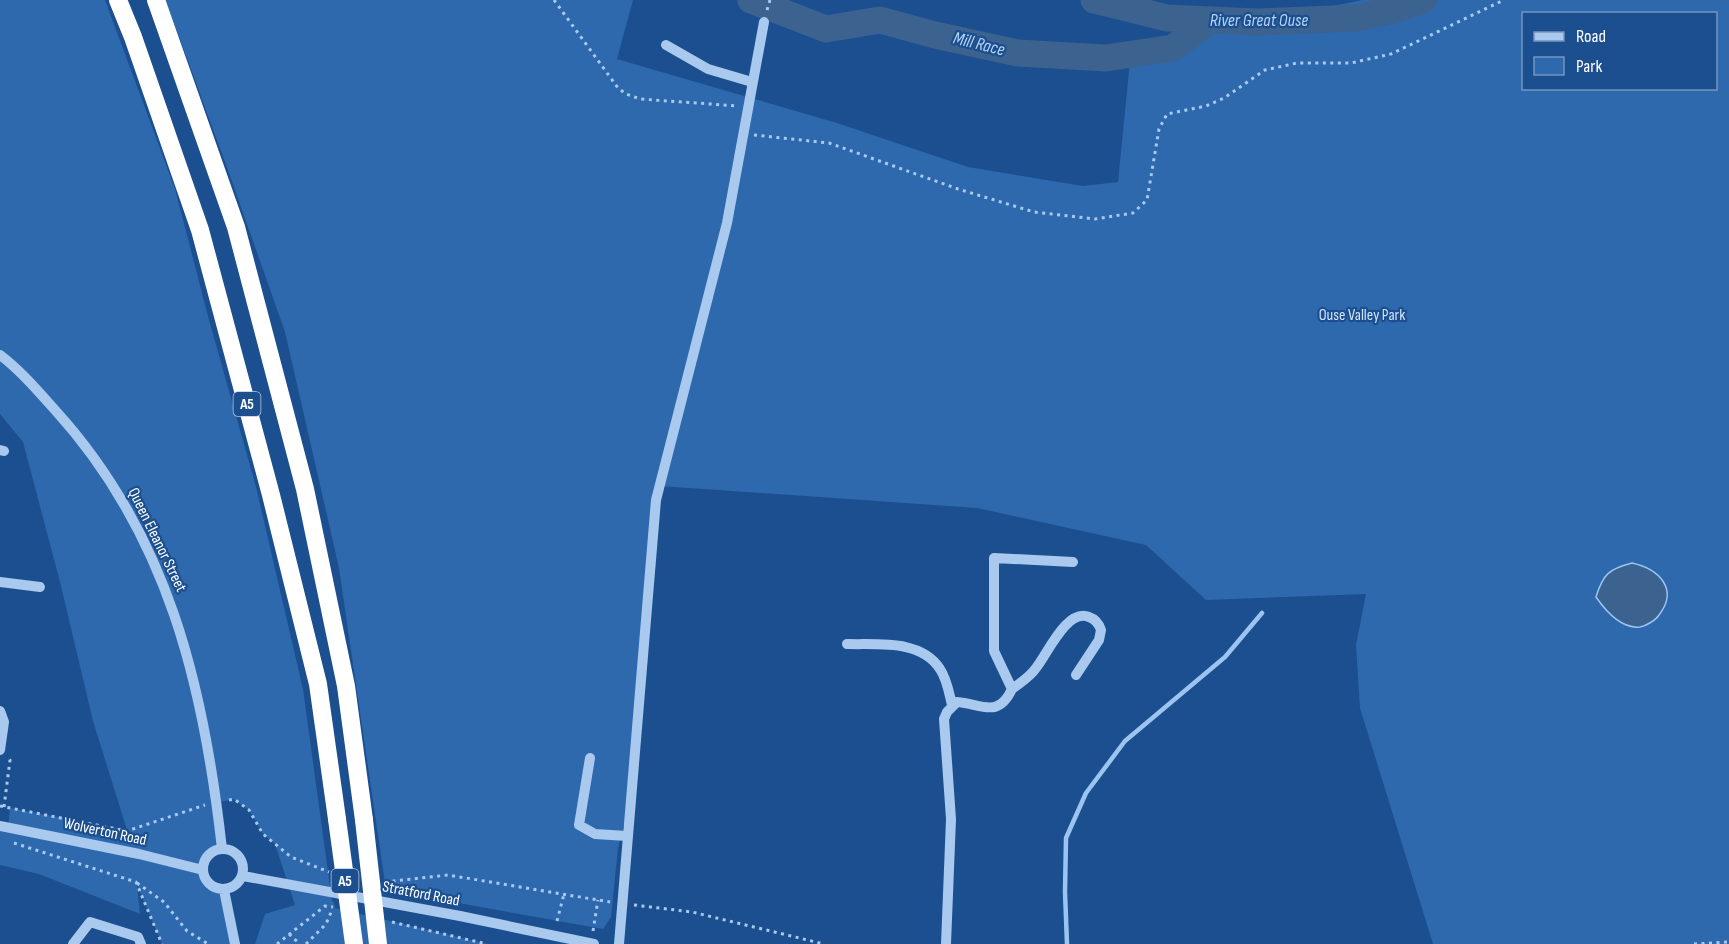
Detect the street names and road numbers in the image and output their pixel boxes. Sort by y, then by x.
road number: A5 [234,392,260,416]
street label: Queen Eleanor Street [124,485,190,595]
street label: Wolverton Road [62,814,148,850]
road number: A5 [332,869,358,893]
street label: Stratford Road [381,877,461,911]

